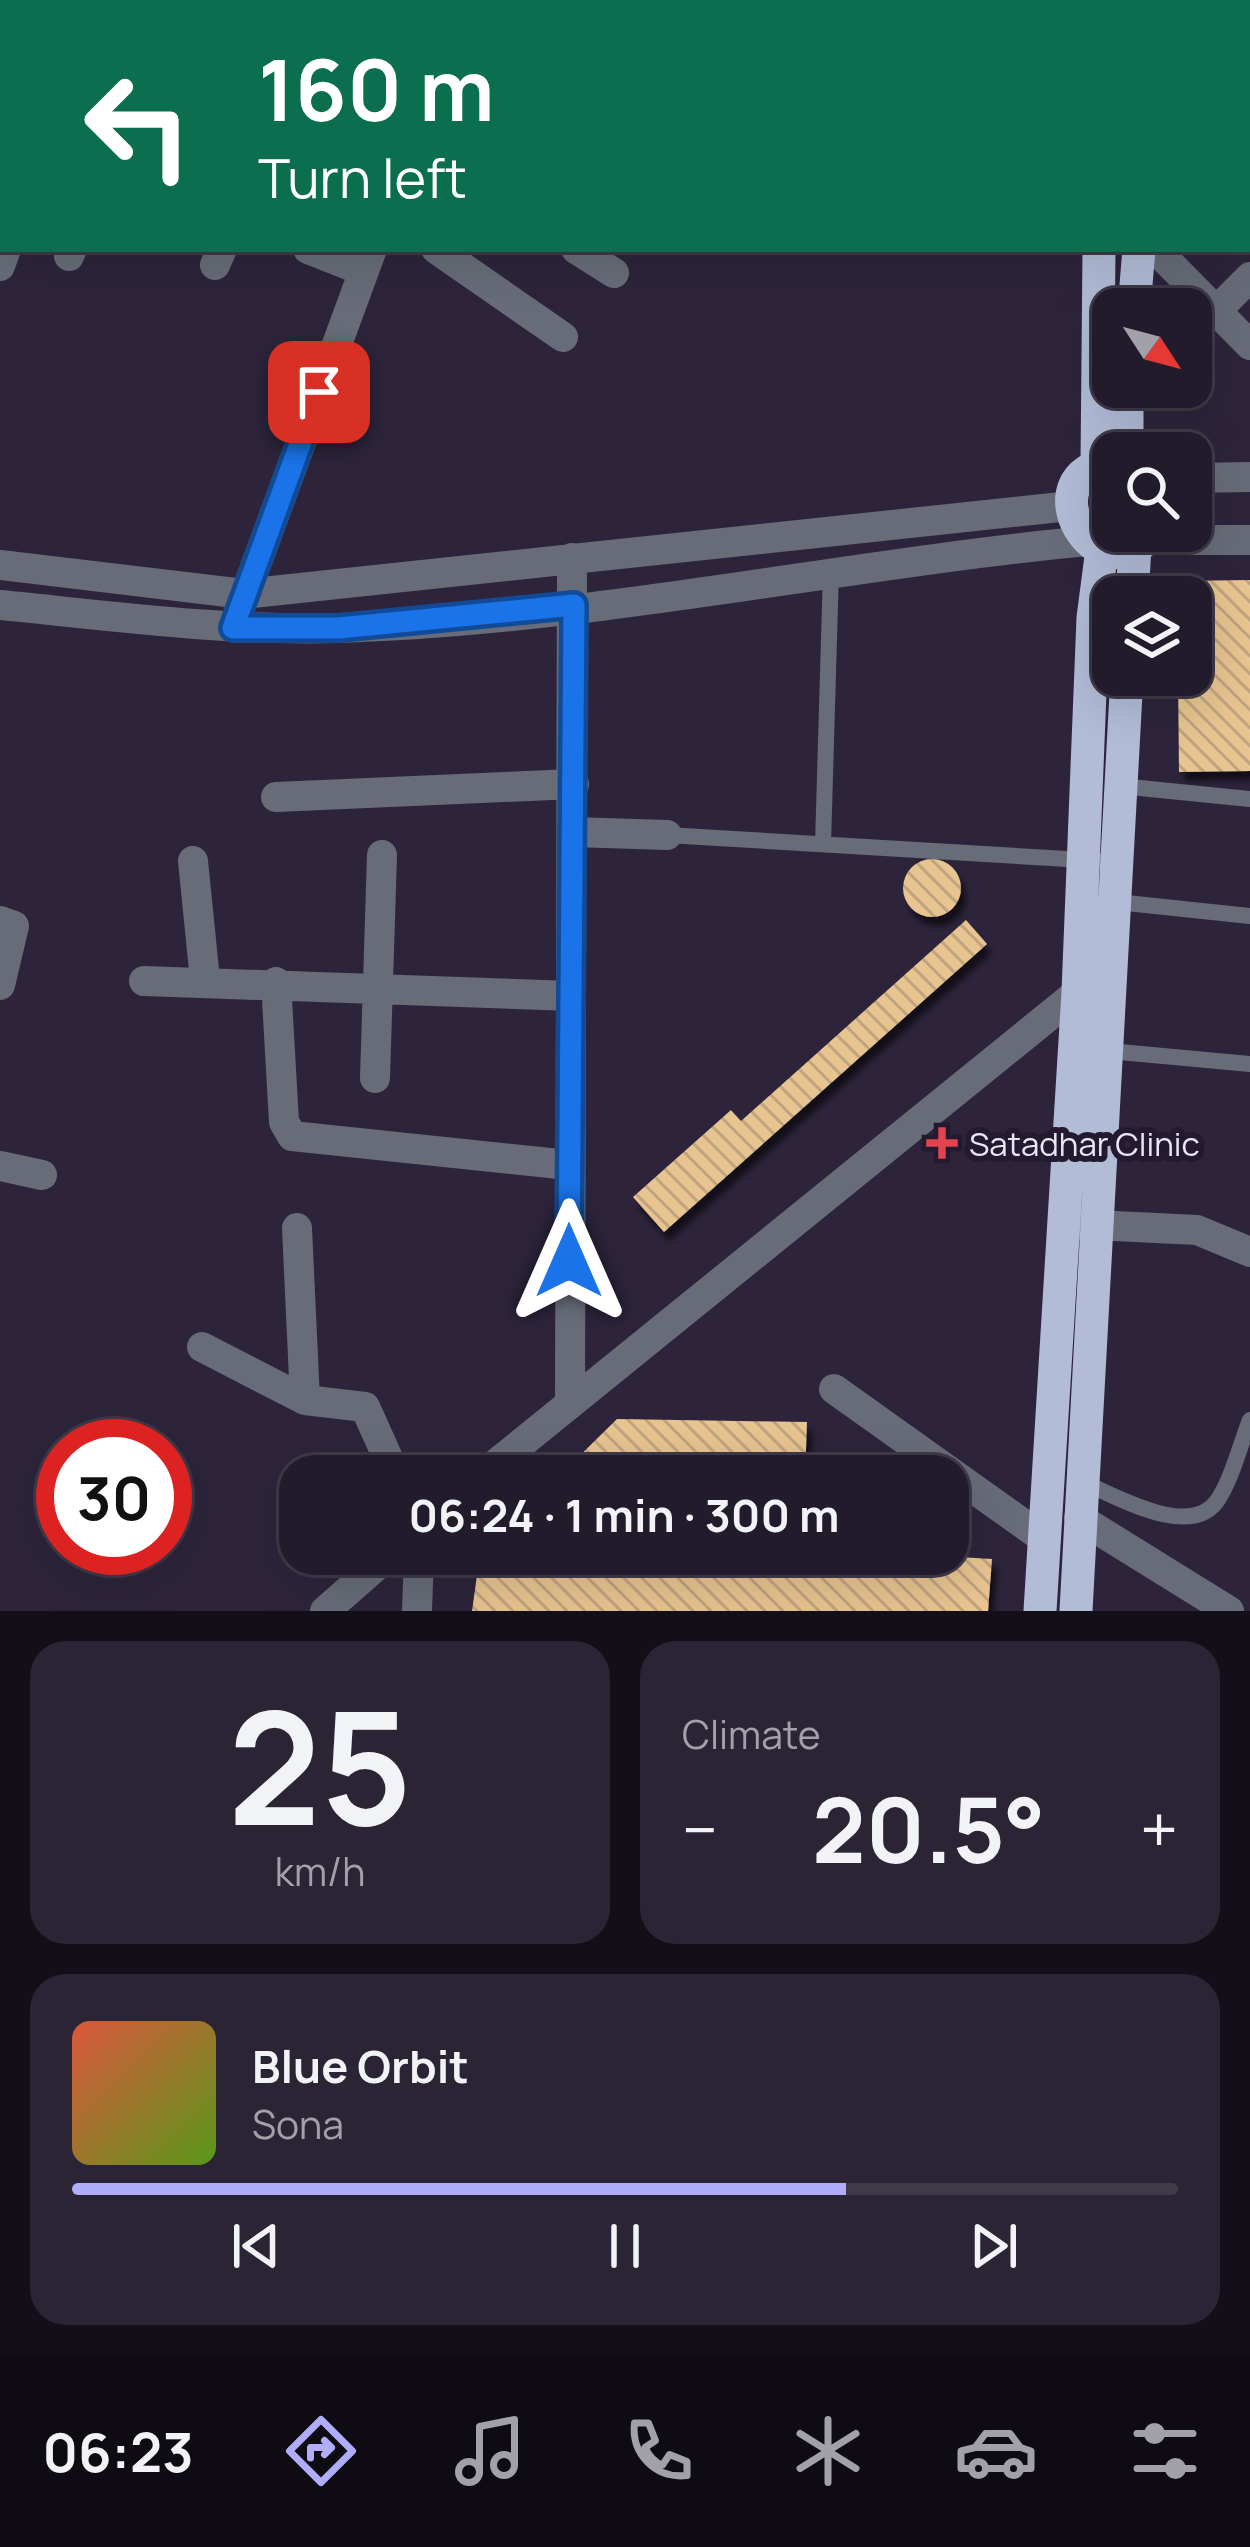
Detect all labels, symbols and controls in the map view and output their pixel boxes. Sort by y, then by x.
text: 160 m [258,31,495,146]
icon: left [60,48,216,204]
text: Turn left [258,140,467,214]
north arrow [1092,288,1212,408]
map controls [1092,288,1212,696]
pin [268,341,370,443]
icon: arrive [286,359,352,425]
button: search [1092,432,1212,552]
button: layers [1092,576,1212,696]
place label: Satadhar Clinic [969,1121,1200,1166]
marker: Satadhar Clinic [926,1127,958,1159]
position arrow [506,1198,632,1324]
speed limit sign: 30 [36,1419,192,1575]
text: 06:24 · 1 min · 300 m [408,1484,840,1546]
text: 25 [228,1659,412,1872]
text: Climate [682,1707,821,1761]
text: 20.5° [812,1767,1045,1890]
text: − [682,1784,718,1874]
text: + [1140,1784,1178,1874]
text: km/h [275,1844,365,1898]
text: Blue Orbit [252,2035,469,2097]
text: Sona [252,2097,344,2151]
icon: previous [223,2213,289,2279]
icon: pause [592,2213,658,2279]
icon: next [961,2213,1027,2279]
icon: directions [279,2409,363,2493]
icon: music [448,2409,532,2493]
icon: phone [617,2409,701,2493]
icon: climate [786,2409,870,2493]
icon: car [954,2409,1038,2493]
icon: filters [1123,2409,1207,2493]
text: 06:23 [42,2414,194,2488]

